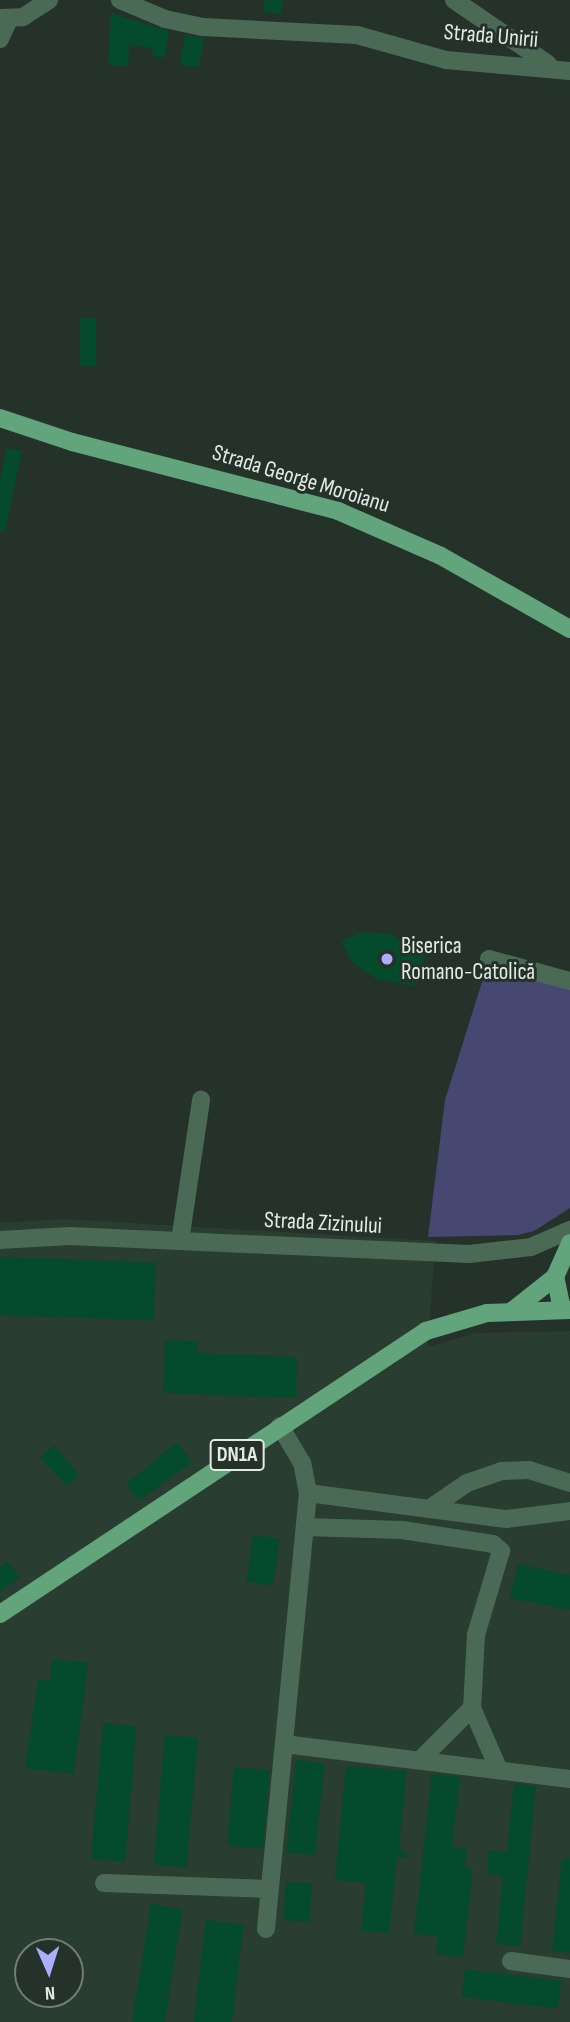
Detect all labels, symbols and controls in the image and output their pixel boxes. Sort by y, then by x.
street label: Strada Unirii [443,18,539,54]
street label: Strada George Moroianu [209,439,393,519]
place label: Biserica Romano-Catolică [401,932,535,986]
marker: Biserica Romano-Catolică [379,951,395,967]
street label: Strada Zizinului [263,1206,383,1240]
road number: DN1A [209,1438,265,1472]
north arrow [14,1938,84,2008]
text: N [44,1981,56,2004]

